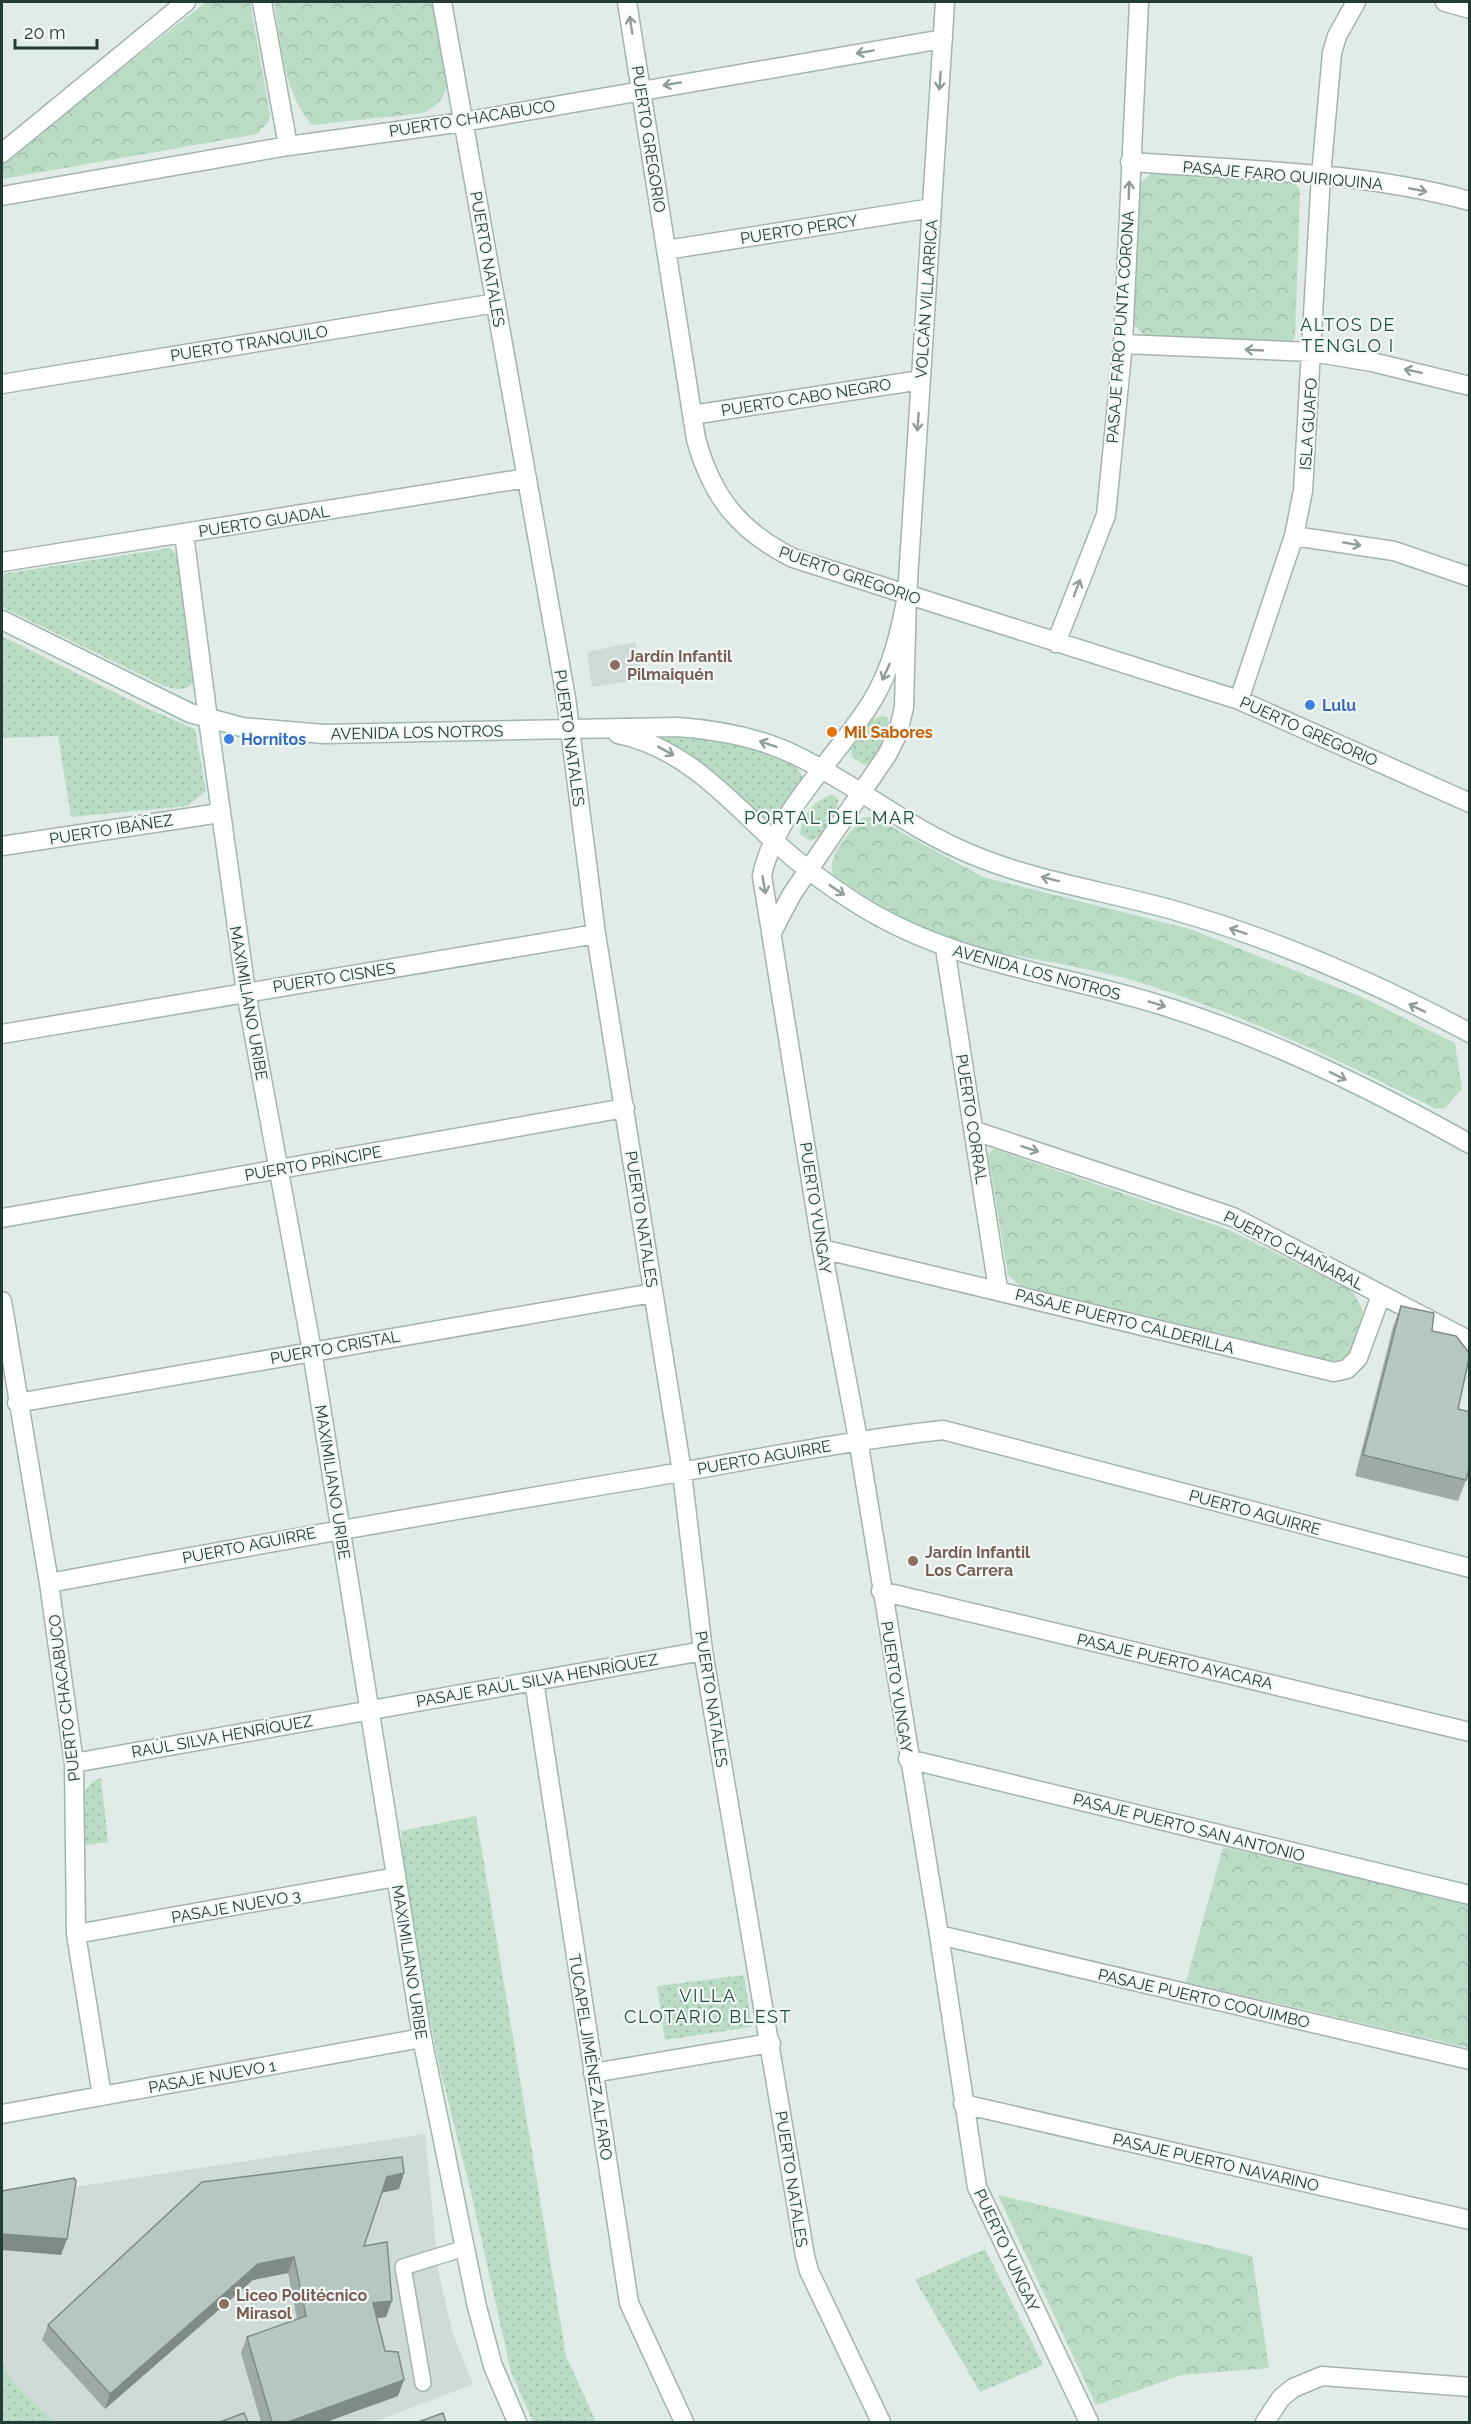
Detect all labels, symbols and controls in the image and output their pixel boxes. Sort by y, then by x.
scale bar [15,12,98,50]
one-way arrow [625,15,636,35]
text: 20 m [24,22,66,43]
one-way arrow [855,47,875,58]
street label: PUERTO GREGORIO [627,64,670,214]
one-way arrow [935,70,946,90]
one-way arrow [663,79,683,90]
street label: PUERTO CHACABUCO [388,96,557,141]
street label: PASAJE FARO QUIRIQUINA [1182,157,1384,194]
one-way arrow [1123,180,1135,200]
one-way arrow [1408,185,1427,196]
street label: PUERTO NATALES [466,190,509,329]
street label: PASAJE FARO PUNTA CORONA [1103,210,1138,444]
street label: PUERTO PERCY [739,211,860,248]
street label: VOLCÁN VILLARRICA [910,219,942,379]
district label: ALTOS DE TENGLO I [1300,314,1396,356]
street label: PUERTO TRANQUILO [169,322,329,365]
one-way arrow [1244,344,1264,355]
one-way arrow [1404,365,1423,376]
street label: PUERTO CABO NEGRO [720,375,892,420]
street label: ISLA GUAFO [1296,377,1321,471]
one-way arrow [913,412,924,432]
street label: PUERTO GUADAL [197,502,332,541]
one-way arrow [1342,539,1361,550]
street label: PUERTO GREGORIO [776,542,923,609]
one-way arrow [1072,580,1083,598]
place label: Jardín Infantil Pilmaiquén [627,647,733,684]
marker: Jardín Infantil Pilmaiquén [608,658,622,672]
one-way arrow [880,663,891,681]
street label: PUERTO NATALES [551,668,589,808]
street label: PUERTO GREGORIO [1237,692,1381,770]
place label: Lulu [1322,696,1356,715]
marker: Lulu [1303,698,1317,712]
street label: AVENIDA LOS NOTROS [330,721,504,744]
place label: Mil Sabores [844,723,933,742]
marker: Mil Sabores [825,725,839,739]
place label: Hornitos [241,730,306,749]
marker: Hornitos [222,732,236,746]
one-way arrow [759,738,778,749]
one-way arrow [657,745,674,757]
district label: PORTAL DEL MAR [744,807,916,828]
street label: PUERTO IBÁÑEZ [48,809,174,849]
one-way arrow [1041,872,1060,884]
one-way arrow [759,875,770,895]
one-way arrow [829,884,845,896]
street label: MAXIMILIANO URIBE [226,924,271,1082]
one-way arrow [1229,925,1248,936]
street label: AVENIDA LOS NOTROS [951,941,1123,1004]
street label: PUERTO CISNES [271,958,397,997]
one-way arrow [1147,999,1166,1010]
one-way arrow [1408,1001,1426,1013]
street label: PUERTO CORRAL [952,1053,991,1186]
one-way arrow [1328,1071,1346,1083]
street label: PUERTO PRÍNCIPE [243,1141,383,1185]
street label: PUERTO YUNGAY [796,1141,835,1276]
one-way arrow [1020,1145,1039,1156]
street label: PUERTO NATALES [621,1150,662,1289]
street label: PUERTO CHAÑARAL [1220,1206,1368,1294]
street label: PASAJE PUERTO CALDERILLA [1013,1285,1237,1358]
street label: PUERTO CRISTAL [269,1327,402,1368]
street label: MAXIMILIANO URIBE [311,1403,354,1561]
street label: PUERTO AGUIRRE [696,1436,833,1479]
street label: PUERTO AGUIRRE [1187,1486,1323,1539]
street label: PUERTO AGUIRRE [181,1523,318,1568]
place label: Jardín Infantil Los Carrera [925,1543,1031,1580]
marker: Jardín Infantil Los Carrera [906,1554,920,1568]
street label: PUERTO CHACABUCO [45,1613,84,1782]
street label: PUERTO YUNGAY [877,1620,916,1755]
street label: PUERTO NATALES [691,1630,732,1769]
street label: PASAJE PUERTO AYACARA [1075,1630,1275,1693]
street label: PASAJE RAÚL SILVA HENRÍQUEZ [414,1649,660,1711]
street label: RAÚL SILVA HENRÍQUEZ [130,1710,314,1762]
street label: PASAJE PUERTO SAN ANTONIO [1071,1789,1307,1866]
street label: MAXIMILIANO URIBE [388,1883,431,2041]
street label: PASAJE NUEVO 3 [170,1886,302,1927]
street label: TUCAPEL JIMÉNEZ ALFARO [565,1952,617,2162]
street label: PASAJE PUERTO COQUIMBO [1096,1965,1312,2032]
district label: VILLA CLOTARIO BLEST [624,1985,792,2027]
street label: PASAJE NUEVO 1 [147,2056,278,2097]
street label: PUERTO NATALES [771,2110,812,2249]
street label: PASAJE PUERTO NAVARINO [1111,2130,1321,2195]
street label: PUERTO YUNGAY [970,2186,1044,2315]
place label: Liceo Politécnico Mirasol [236,2286,367,2323]
marker: Liceo Politécnico Mirasol [217,2297,231,2311]

